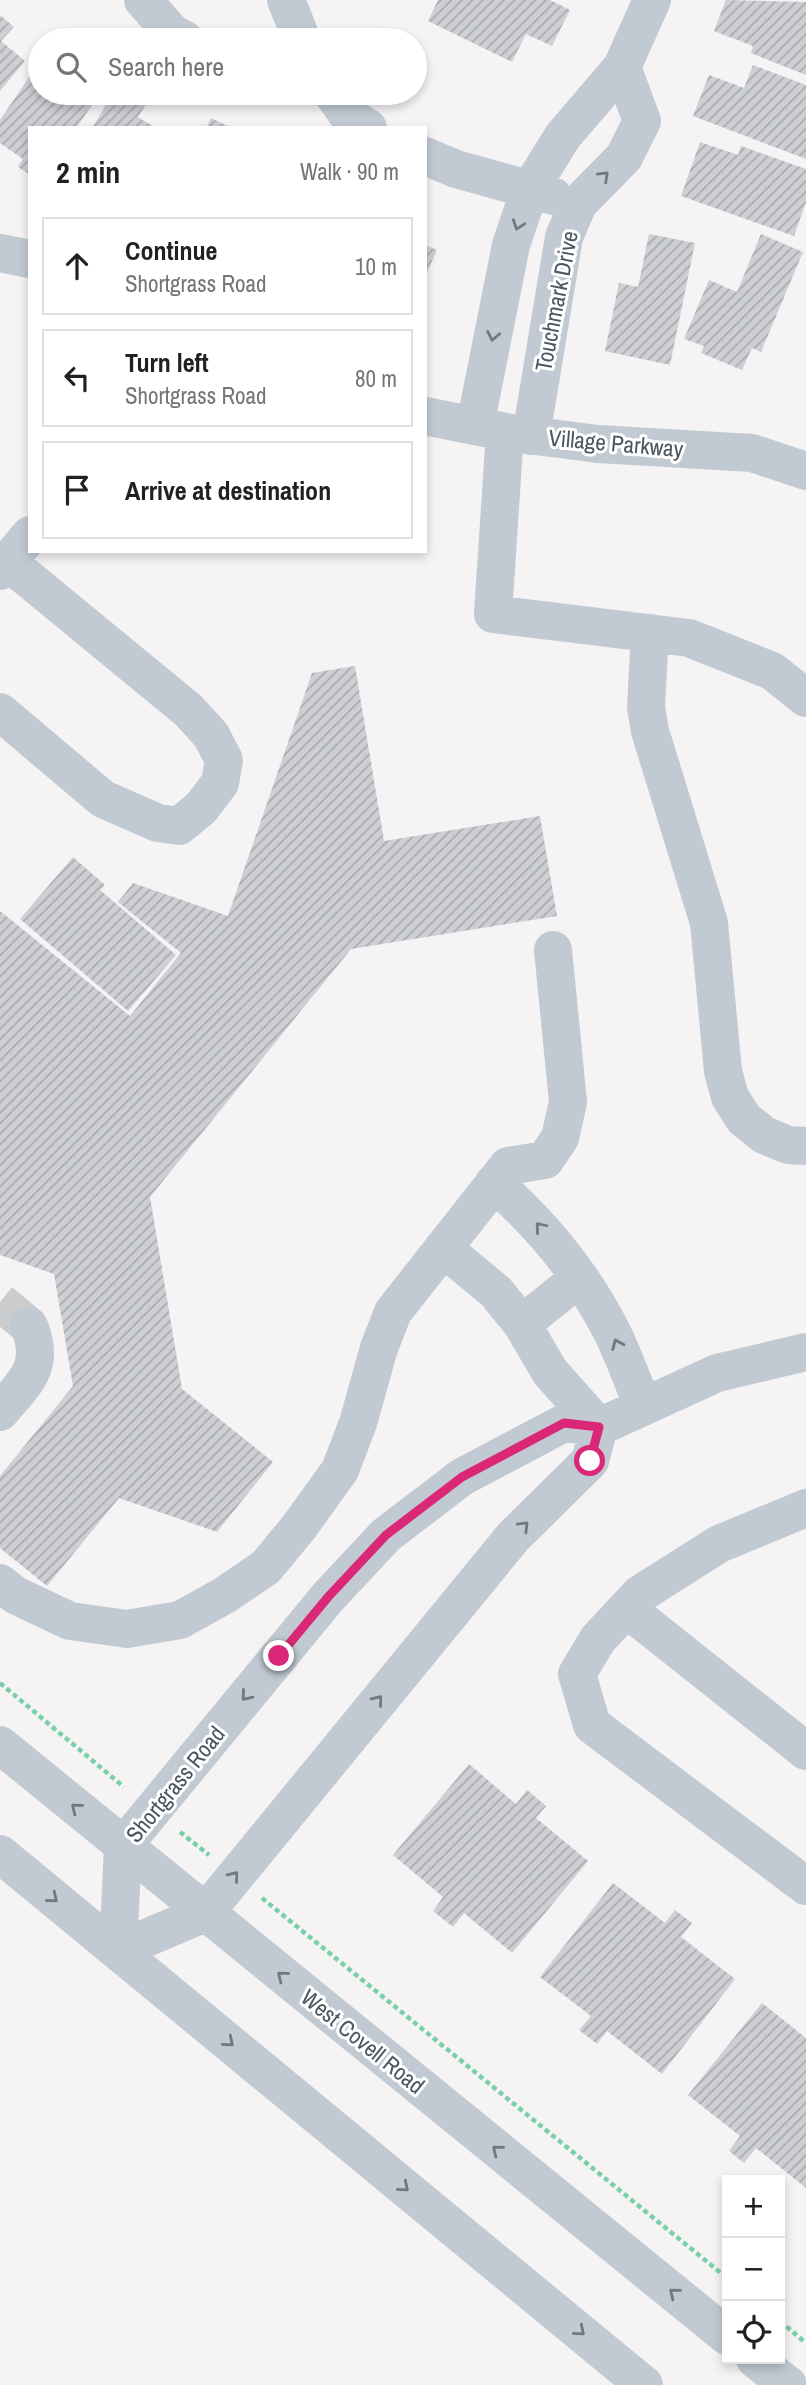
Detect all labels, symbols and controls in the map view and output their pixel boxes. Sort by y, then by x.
search box [28,28,427,105]
icon: search [52,48,90,86]
text: Search here [108,49,224,84]
text: 2 min [56,152,120,192]
text: Walk · 90 m [300,156,399,187]
one-way arrow [596,171,609,184]
one-way arrow [512,218,526,230]
street label: Touchmark Drive [527,228,585,374]
text: Continue [125,233,217,268]
icon: ahead [58,247,96,285]
text: 10 m [355,251,397,282]
text: Shortgrass Road [125,268,267,299]
one-way arrow [486,330,501,342]
text: Turn left [125,345,209,380]
icon: left [58,359,96,397]
text: 80 m [355,363,397,394]
text: Shortgrass Road [125,380,267,411]
street label: Village Parkway [547,422,685,464]
icon: arrive [58,471,96,509]
text: Arrive at destination [125,473,331,508]
one-way arrow [536,1223,548,1236]
one-way arrow [611,1339,625,1351]
route start [574,1445,605,1476]
one-way arrow [516,1522,528,1534]
route end [263,1640,294,1671]
one-way arrow [242,1687,254,1700]
one-way arrow [369,1696,382,1708]
street label: Shortgrass Road [118,1719,232,1849]
one-way arrow [72,1804,85,1816]
one-way arrow [226,1872,238,1885]
one-way arrow [45,1889,57,1902]
one-way arrow [278,1972,290,1985]
street label: West Covell Road [295,1982,431,2100]
one-way arrow [220,2034,233,2046]
one-way arrow [493,2146,506,2158]
map controls [722,2175,785,2364]
button: + [722,2175,785,2238]
one-way arrow [397,2178,409,2191]
button: − [722,2238,785,2301]
one-way arrow [670,2289,682,2302]
button: locate [722,2301,785,2364]
one-way arrow [572,2323,584,2336]

